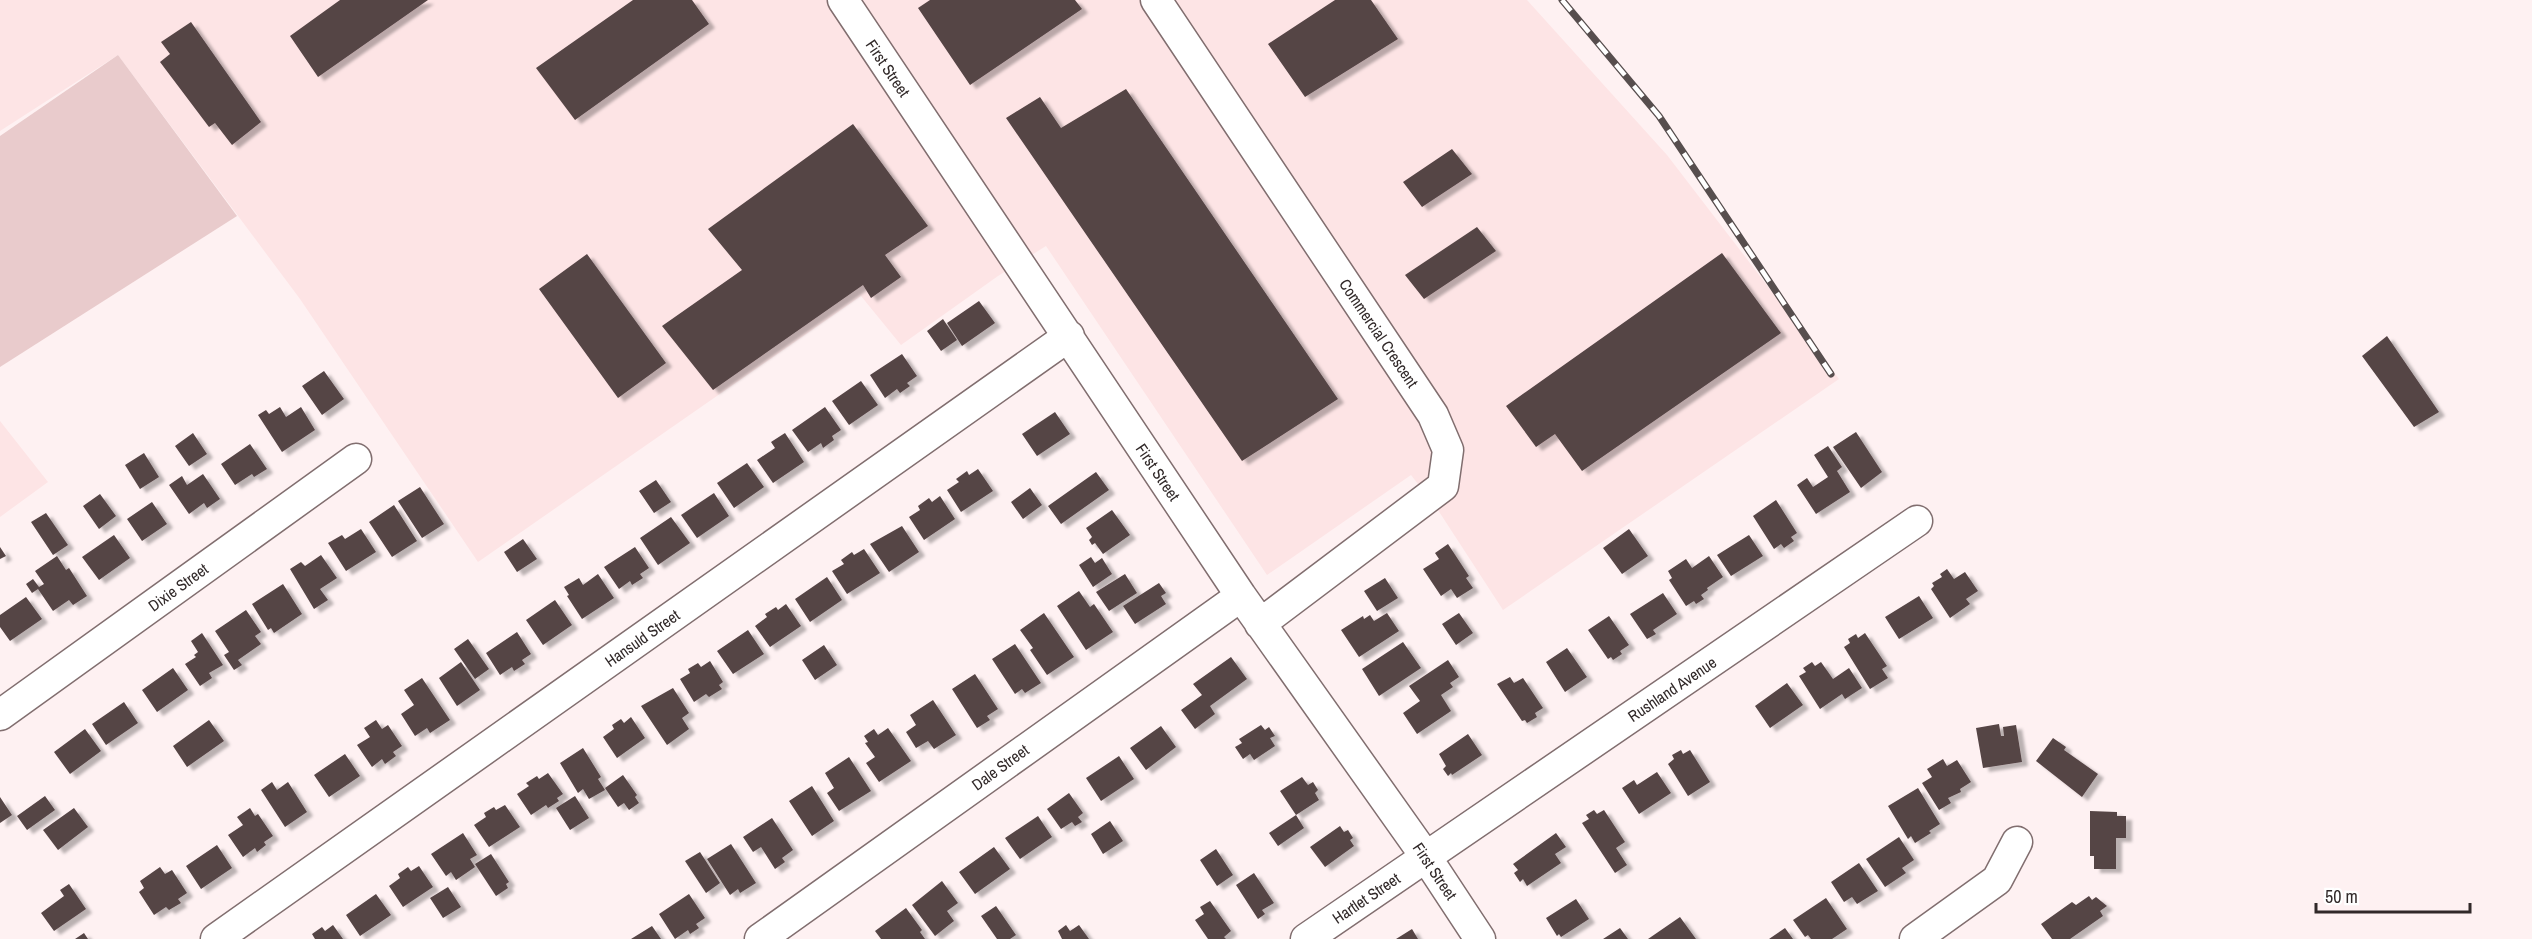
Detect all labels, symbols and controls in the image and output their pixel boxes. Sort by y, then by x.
street label: First Street [861,35,915,101]
street label: Commercial Crescent [1334,274,1424,392]
street label: First Street [1131,439,1185,505]
street label: Dixie Street [144,558,213,616]
street label: Hansuld Street [600,604,684,672]
street label: Rushland Avenue [1623,651,1721,727]
street label: Dale Street [967,739,1033,795]
street label: First Street [1408,838,1462,904]
street label: Hartlet Street [1328,867,1404,929]
scale bar [2316,876,2470,914]
text: 50 m [2325,884,2358,909]

